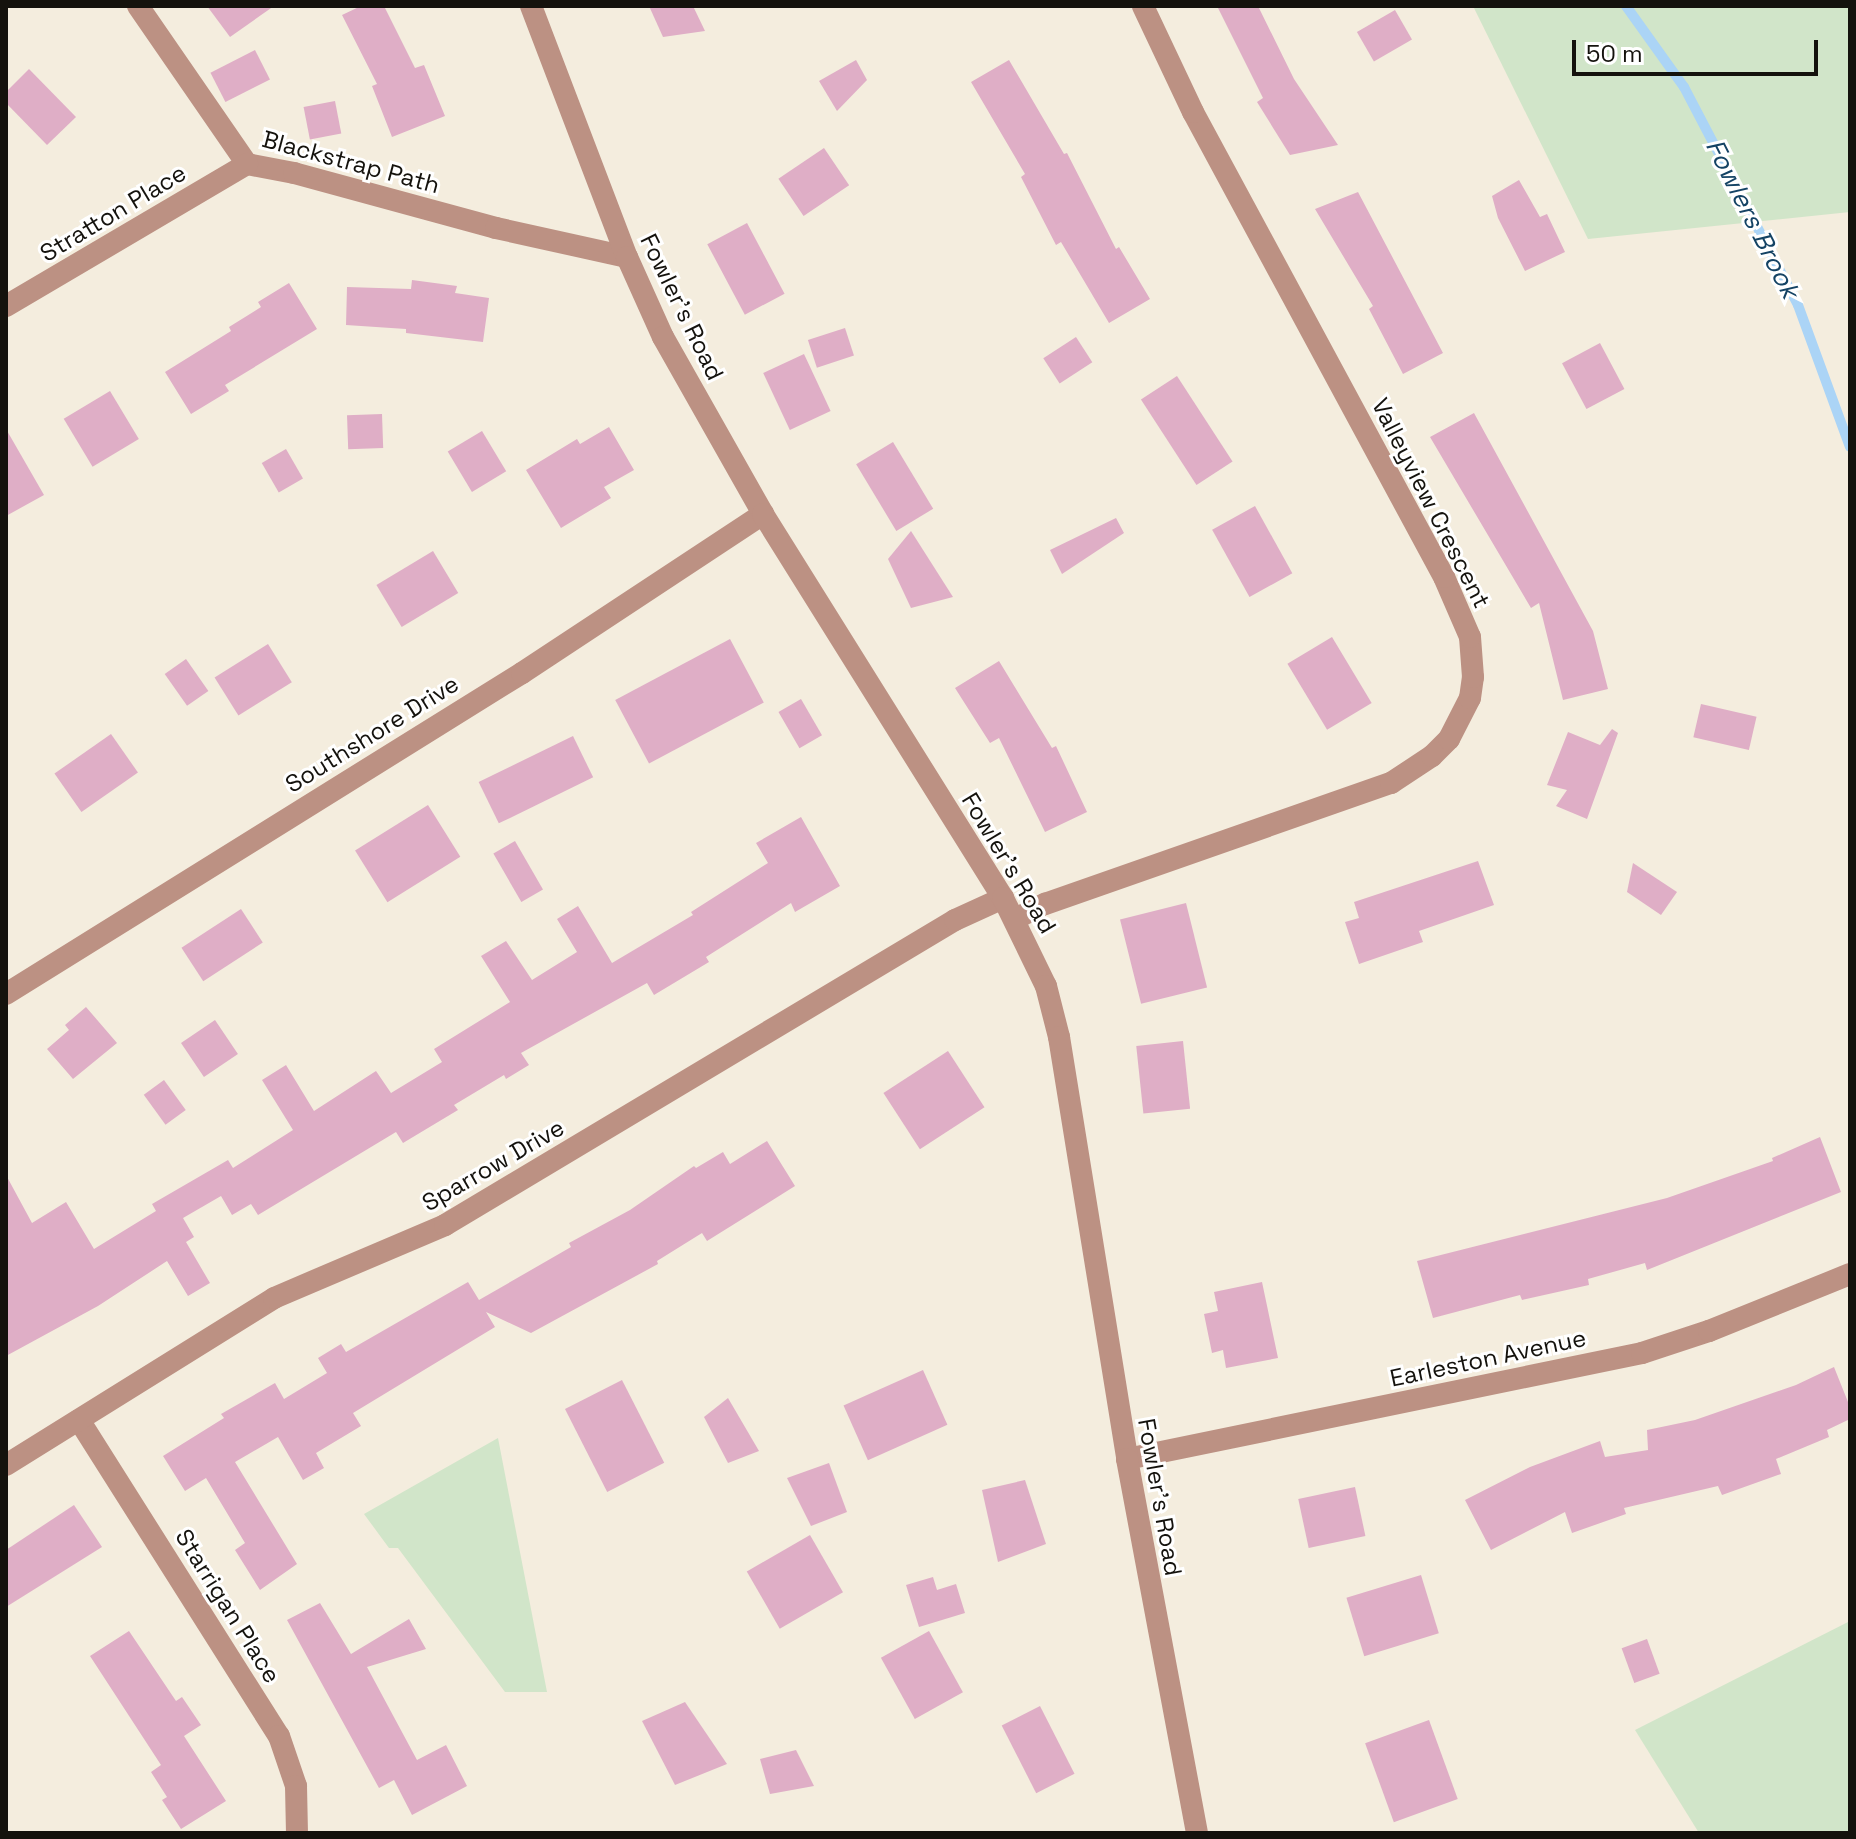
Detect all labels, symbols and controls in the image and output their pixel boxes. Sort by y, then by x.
scale bar [1576,24,1822,74]
text: 50 m [1586,38,1643,69]
street label: Blackstrap Path [259,124,443,200]
water label: Fowlers Brook [1698,134,1806,304]
street label: Stratton Place [35,158,191,268]
street label: Fowler's Road [634,229,730,385]
street label: Valleyview Crescent [1366,393,1496,613]
street label: Southshore Drive [280,669,464,799]
street label: Fowler's Road [956,787,1062,939]
street label: Sparrow Drive [417,1113,569,1217]
street label: Earleston Avenue [1387,1323,1589,1393]
street label: Fowler's Road [1132,1416,1188,1578]
street label: Starrigan Place [169,1524,287,1688]

